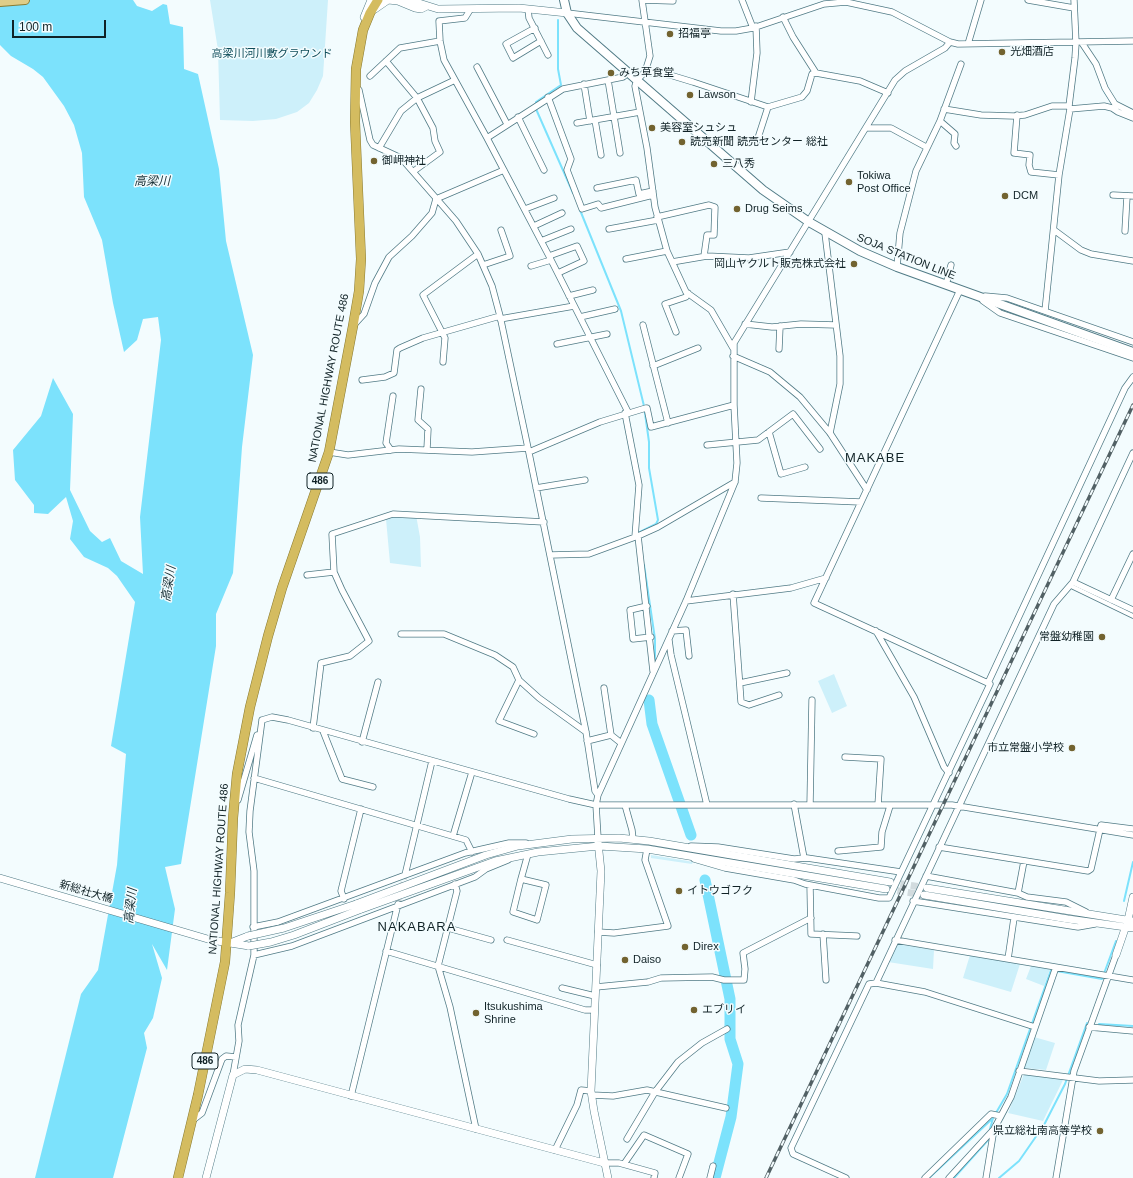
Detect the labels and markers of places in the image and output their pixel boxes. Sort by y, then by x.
place label: 招福亭 [678,27,711,41]
marker: 招福亭 [665,29,675,39]
place label: 光畑酒店 [1010,45,1054,59]
marker: 光畑酒店 [997,47,1007,57]
place label: みち草食堂 [619,66,674,80]
marker: みち草食堂 [606,68,616,78]
place label: Lawson [698,88,736,102]
marker: Lawson [685,90,695,100]
place label: 美容室シュシュ [660,121,737,135]
marker: 美容室シュシュ [647,123,657,133]
place label: 読売新聞 読売センター 総社 [690,135,828,149]
marker: 読売新聞 読売センター 総社 [677,137,687,147]
place label: 御岬神社 [382,154,426,168]
marker: 御岬神社 [369,156,379,166]
place label: 三八秀 [722,157,755,171]
marker: 三八秀 [709,159,719,169]
place label: Tokiwa Post Office [857,169,911,195]
marker: Tokiwa Post Office [844,177,854,187]
place label: DCM [1013,189,1038,203]
marker: DCM [1000,191,1010,201]
place label: Drug Seims [745,202,802,216]
marker: Drug Seims [732,204,742,214]
place label: 岡山ヤクルト販売株式会社 [714,257,846,271]
marker: 岡山ヤクルト販売株式会社 [849,259,859,269]
place label: 常盤幼稚園 [1039,630,1094,644]
marker: 常盤幼稚園 [1097,632,1107,642]
place label: 市立常盤小学校 [987,741,1064,755]
marker: 市立常盤小学校 [1067,743,1077,753]
place label: イトウゴフク [687,884,753,898]
marker: イトウゴフク [674,886,684,896]
place label: Direx [693,940,719,954]
marker: Direx [680,942,690,952]
place label: Daiso [633,953,661,967]
marker: Daiso [620,955,630,965]
place label: Itsukushima Shrine [484,1000,543,1026]
place label: エブリイ [702,1003,746,1017]
marker: エブリイ [689,1005,699,1015]
marker: Itsukushima Shrine [471,1008,481,1018]
place label: 県立総社南高等学校 [993,1124,1092,1138]
marker: 県立総社南高等学校 [1095,1126,1105,1136]

